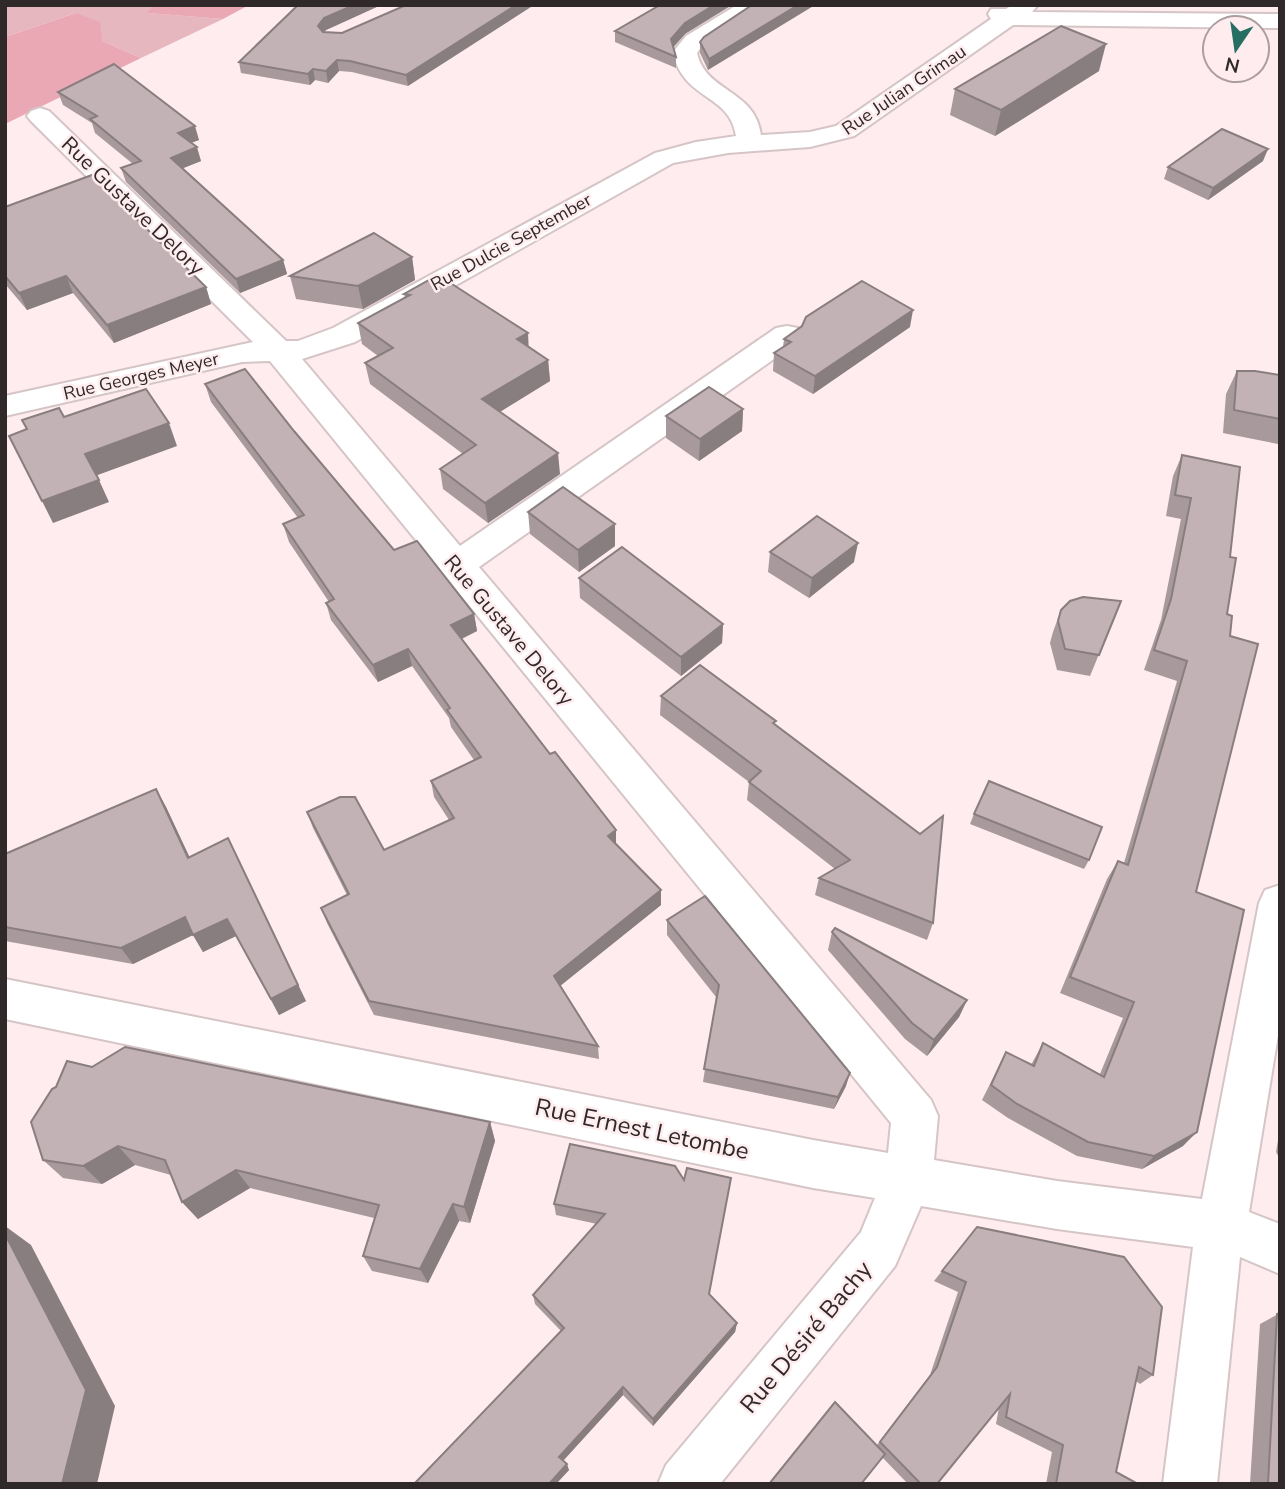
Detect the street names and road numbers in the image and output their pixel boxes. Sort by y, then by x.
street label: Rue Julian Grimau [837,40,971,140]
street label: Rue Gustave Delory [55,130,211,282]
street label: Rue Dulcie September [426,187,596,296]
street label: Rue Georges Meyer [61,346,222,406]
street label: Rue Gustave Delory [438,549,580,711]
street label: Rue Ernest Letombe [532,1091,752,1167]
street label: Rue Désiré Bachy [733,1254,880,1420]

